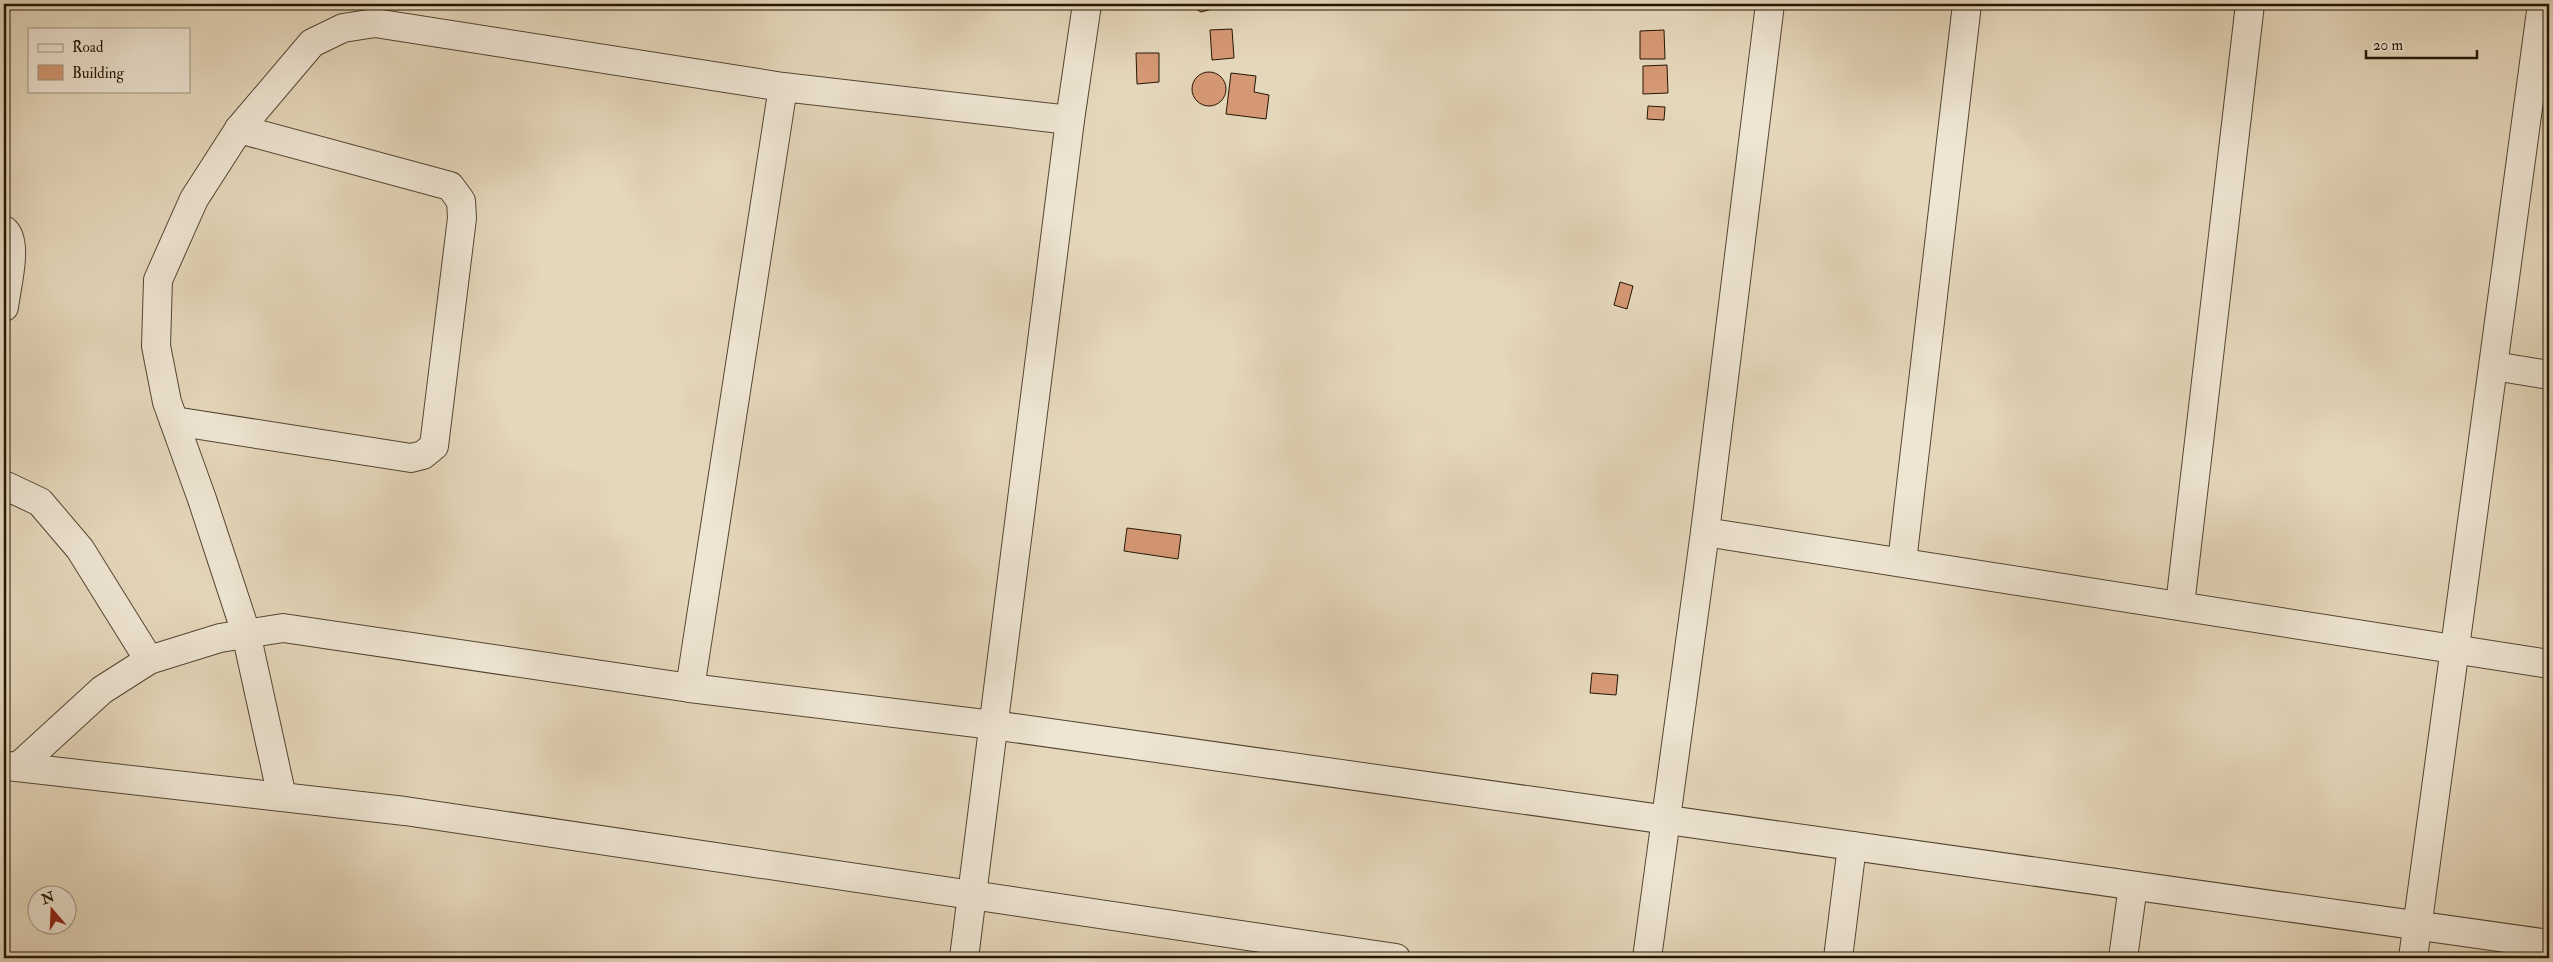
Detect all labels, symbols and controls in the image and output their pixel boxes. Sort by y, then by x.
legend [28,28,190,92]
scale bar [2366,28,2477,60]
text: 20 m [2373,36,2403,55]
text: Road [72,38,104,57]
text: Building [72,64,124,83]
north arrow [28,884,78,934]
text: N [38,888,57,909]

